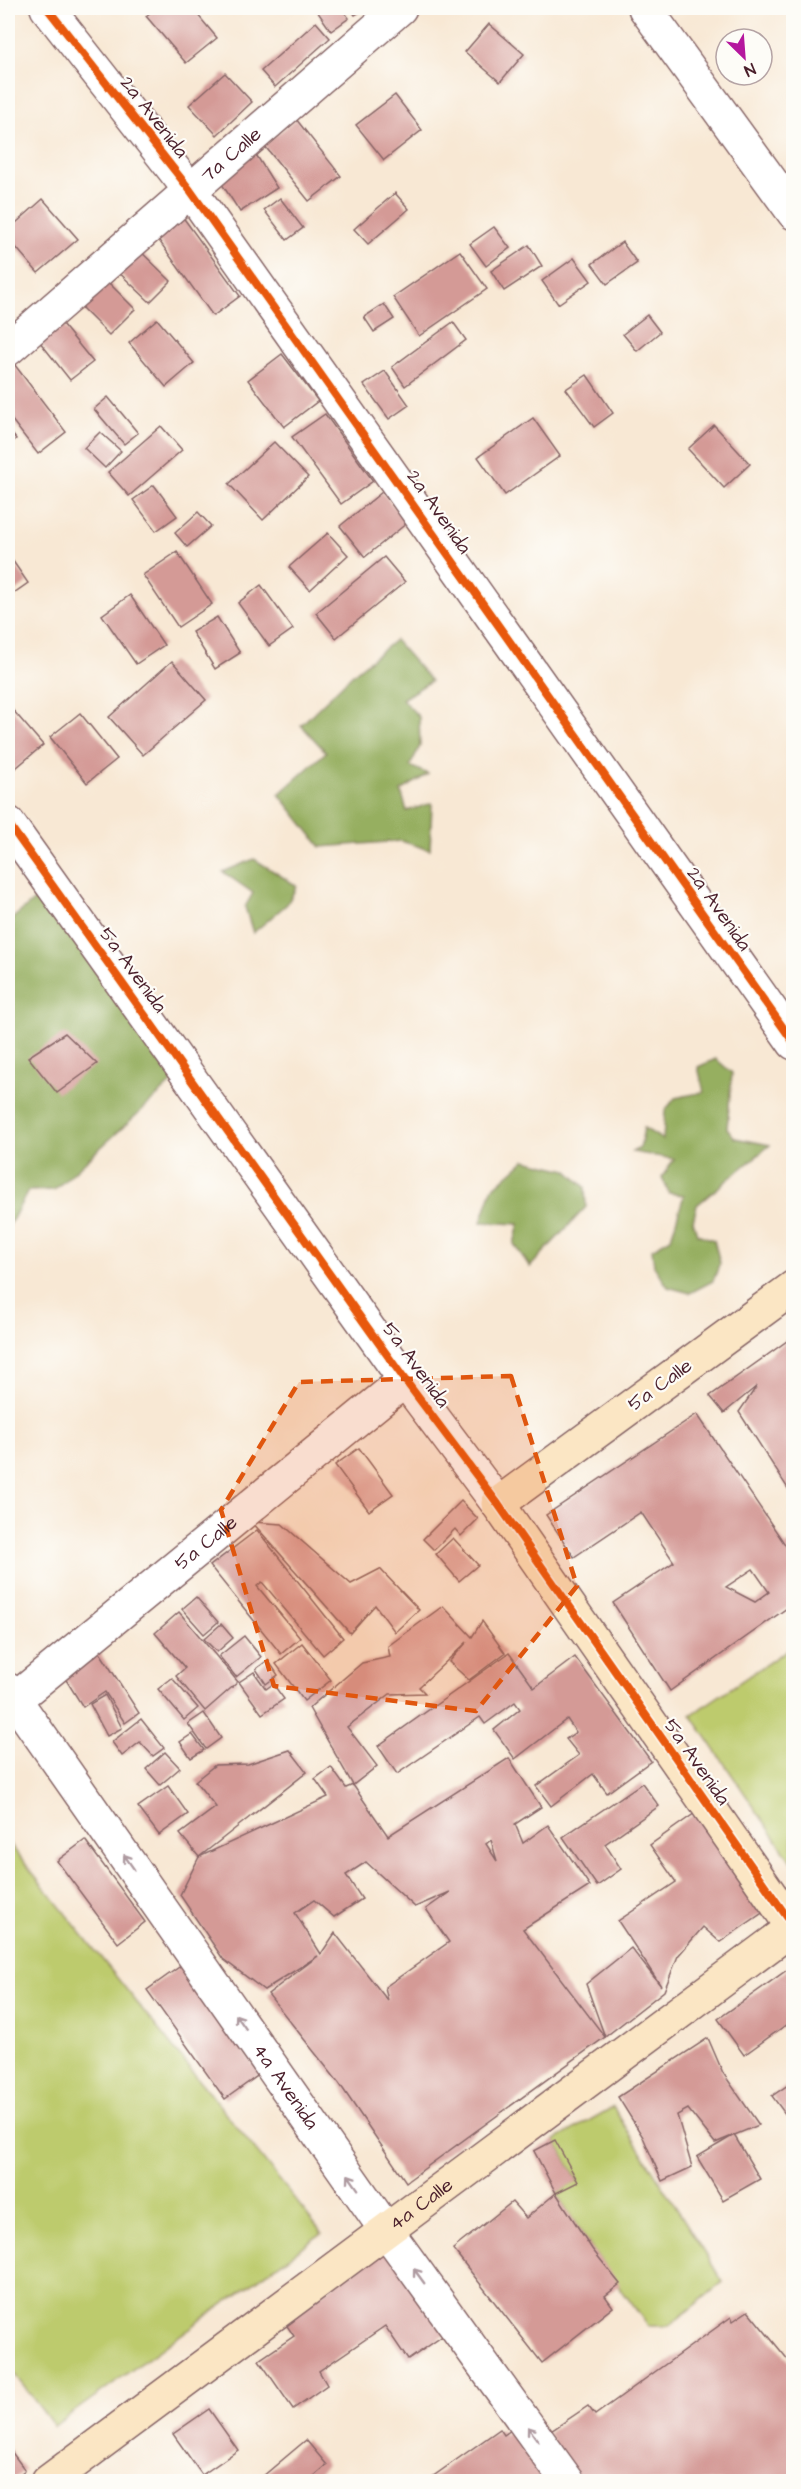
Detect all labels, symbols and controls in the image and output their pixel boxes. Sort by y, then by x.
north arrow [714,27,774,87]
text: N [741,58,759,82]
street label: 2a Avenida [113,70,195,164]
street label: 7a Calle [195,120,268,189]
street label: 2a Avenida [400,464,478,560]
street label: 2a Avenida [680,861,758,957]
street label: 5a Avenida [92,921,174,1019]
street label: 5a Avenida [375,1316,457,1414]
street label: 5a Calle [622,1352,698,1418]
street label: 5a Calle [169,1508,244,1577]
street label: 5a Avenida [657,1713,737,1811]
one-way arrow [123,1855,135,1871]
one-way arrow [235,2014,247,2031]
street label: 4a Avenida [246,2038,326,2135]
street label: 4a Calle [383,2171,459,2238]
one-way arrow [347,2174,359,2190]
one-way arrow [413,2268,426,2284]
one-way arrow [527,2426,539,2443]

